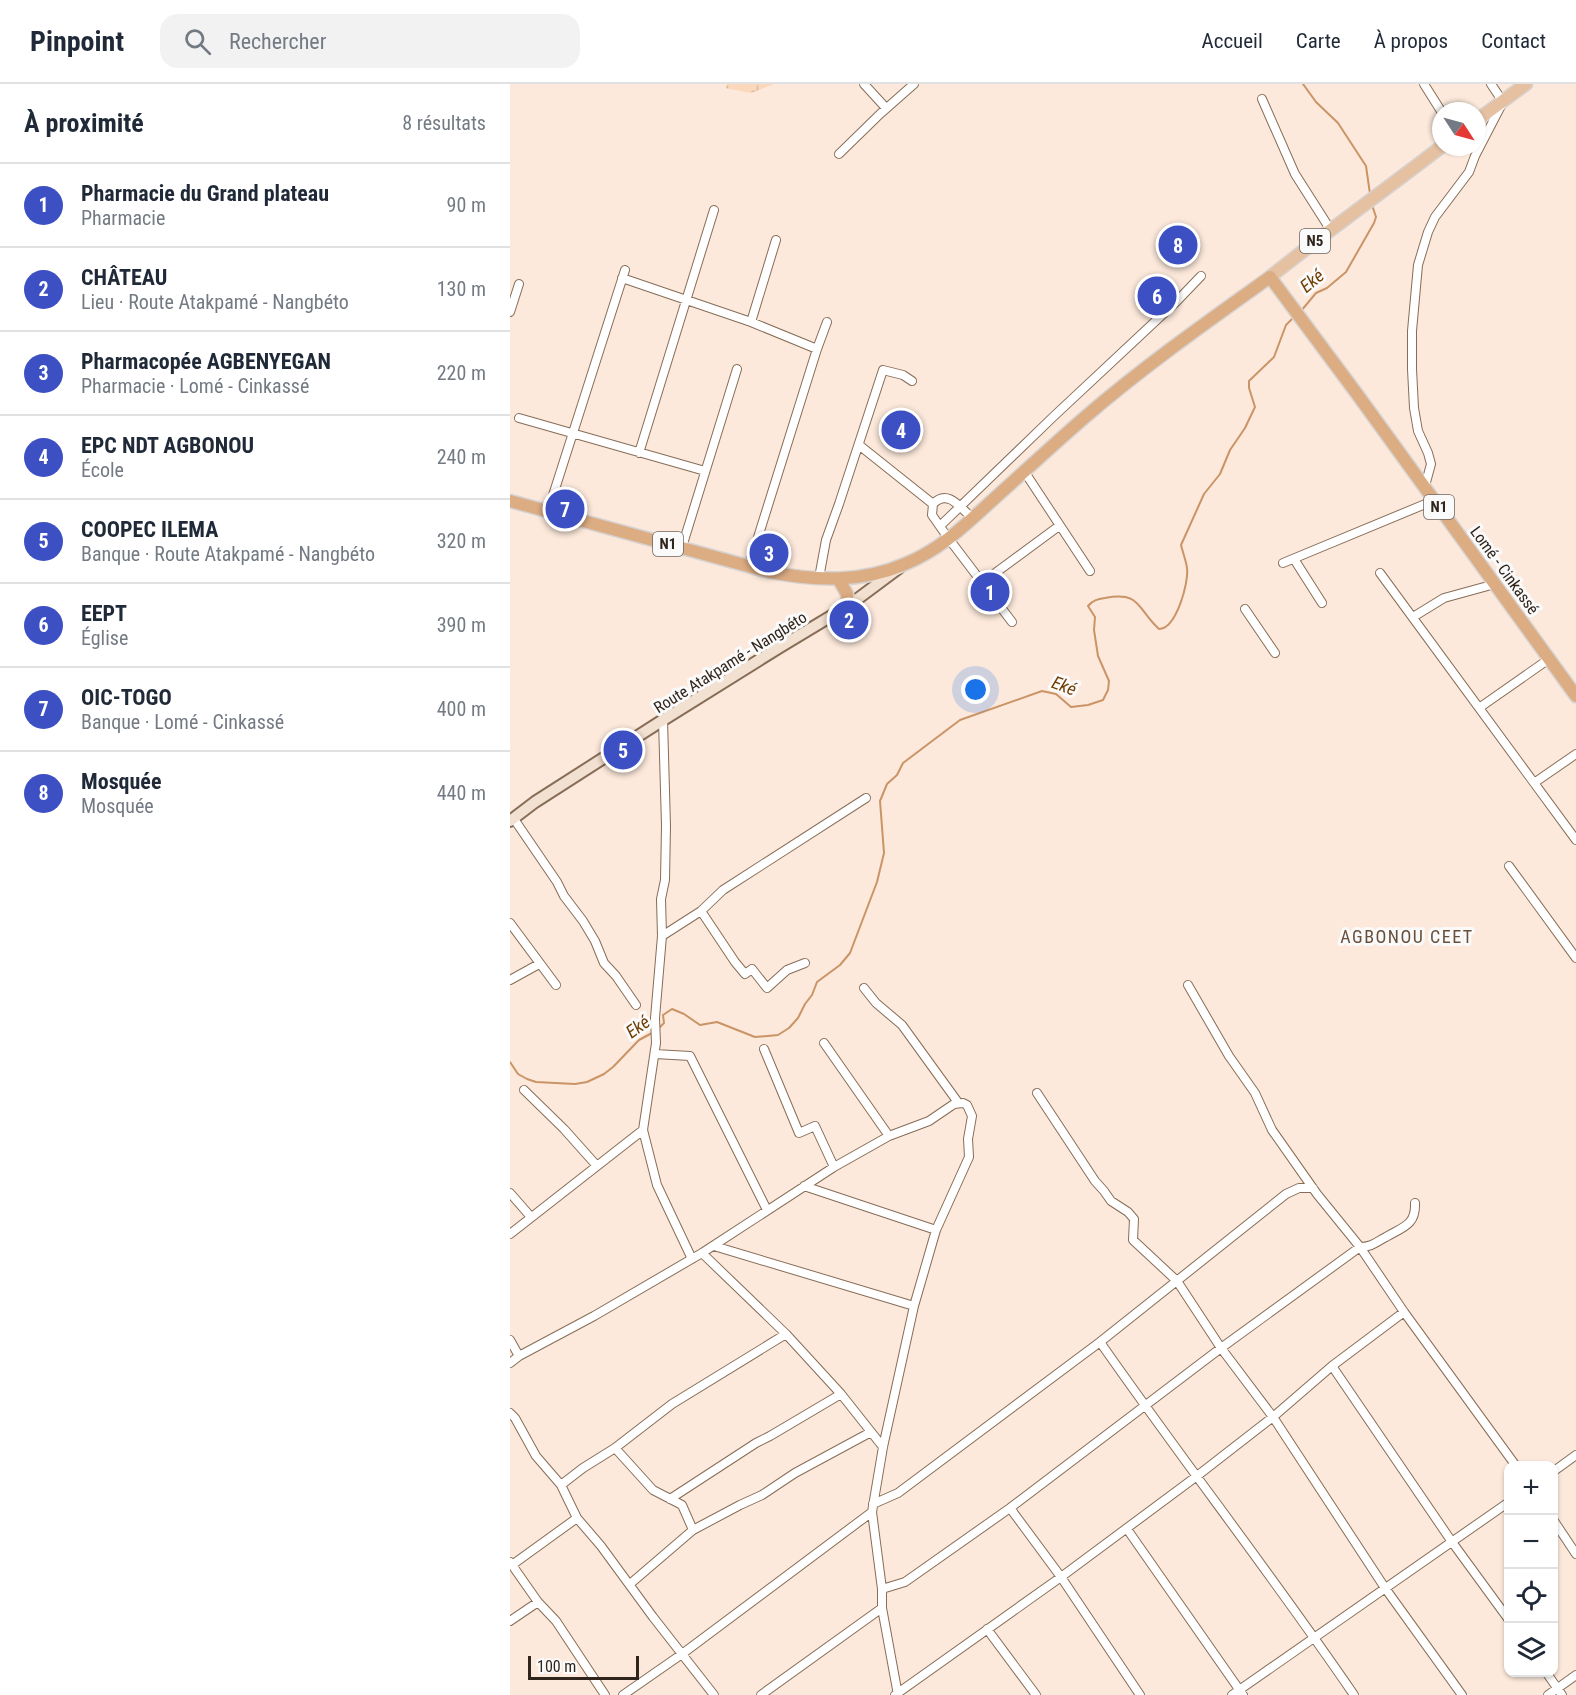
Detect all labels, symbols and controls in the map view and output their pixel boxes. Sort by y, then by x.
search box [160,14,580,68]
text: Pinpoint [30,25,124,58]
icon: search [181,25,214,58]
text: Rechercher [229,29,326,54]
text: Accueil [1202,29,1263,53]
text: Carte [1296,29,1341,53]
text: À propos [1374,29,1448,53]
text: Contact [1481,29,1546,53]
north arrow [1432,102,1486,156]
text: À proximité [24,108,144,138]
text: 8 résultats [402,111,486,135]
text: Pharmacie du Grand plateau [81,181,329,206]
text: 1 [38,193,49,217]
text: 90 m [447,193,486,217]
text: Pharmacie [81,206,165,230]
pin: 8 [1158,222,1198,268]
road number: N5 [1300,229,1330,253]
water label: Eké [1296,264,1328,297]
text: CHÂTEAU [81,265,167,290]
pin: 6 [1138,274,1176,318]
text: 2 [38,277,49,301]
text: 130 m [437,277,486,301]
text: Lieu · Route Atakpamé - Nangbéto [81,290,349,314]
text: Pharmacopée AGBENYEGAN [81,349,331,374]
text: 3 [38,361,49,385]
text: 220 m [437,361,486,385]
text: Pharmacie · Lomé - Cinkassé [81,374,309,398]
pin: 4 [882,408,920,452]
text: EPC NDT AGBONOU [81,433,254,458]
text: 4 [38,445,49,469]
text: 240 m [437,445,486,469]
text: École [81,458,124,482]
pin: 7 [546,486,584,532]
road number: N1 [1424,495,1454,519]
text: COOPEC ILEMA [81,517,218,542]
street label: Lomé - Cinkassé [1466,523,1543,618]
text: 5 [38,529,49,553]
text: 320 m [437,529,486,553]
pin: 3 [750,530,788,576]
road number: N1 [653,532,683,556]
text: Banque · Route Atakpamé - Nangbéto [81,542,375,566]
pin: 1 [970,570,1010,614]
pin: 2 [830,598,868,642]
text: EEPT [81,601,127,626]
street label: Route Atakpamé - Nangbéto [650,608,810,717]
text: 6 [38,613,49,637]
text: 390 m [437,613,486,637]
text: Église [81,626,128,650]
water label: Eké [1049,671,1080,700]
your location [961,675,990,704]
text: OIC-TOGO [81,685,172,710]
text: 7 [38,697,49,721]
text: 400 m [437,697,486,721]
text: Banque · Lomé - Cinkassé [81,710,284,734]
pin: 5 [604,728,642,772]
text: Mosquée [81,769,161,794]
text: 8 [38,781,49,805]
text: 440 m [437,781,486,805]
text: Mosquée [81,794,154,818]
district label: AGBONOU CEET [1340,926,1474,947]
water label: Eké [622,1010,654,1042]
map controls [1504,1461,1558,1677]
button: + [1504,1461,1558,1515]
button: − [1504,1515,1558,1569]
button: locate [1504,1569,1558,1623]
button: layers [1504,1623,1558,1677]
scale bar [528,1653,639,1680]
text: 100 m [537,1657,576,1676]

